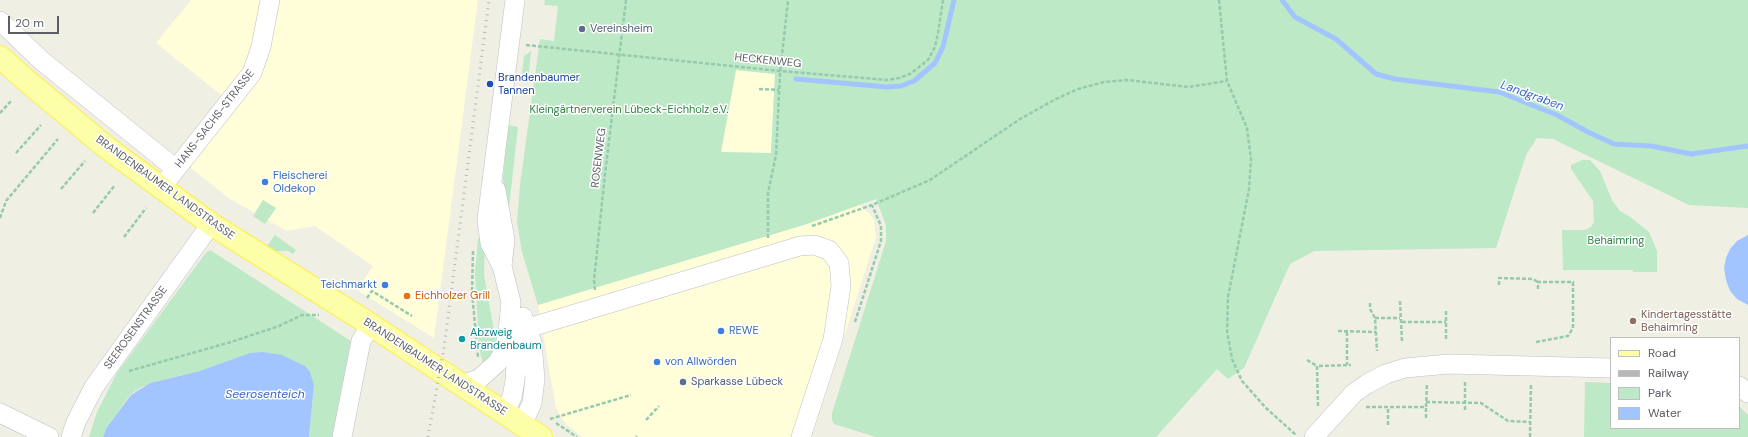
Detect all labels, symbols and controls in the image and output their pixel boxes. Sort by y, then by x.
scale bar [10,8,61,34]
text: 20 m [15,15,44,31]
place label: Vereinsheim [590,22,652,36]
marker: Vereinsheim [577,24,587,34]
street label: HECKENWEG [734,51,802,71]
street label: HANS-SACHS-STRASSE [173,67,257,171]
place label: Brandenbaumer Tannen [498,71,580,97]
water label: Landgraben [1498,78,1566,114]
marker: Brandenbaumer Tannen [485,79,495,89]
park label: Kleingärtnerverein Lübeck-Eichholz e.V. [530,103,728,117]
street label: ROSENWEG [589,127,609,189]
street label: BRANDENBAUMER LANDSTRASSE [93,133,237,243]
place label: Fleischerei Oldekop [273,169,327,195]
marker: Fleischerei Oldekop [260,177,270,187]
park label: Behaimring [1588,234,1644,248]
place label: Teichmarkt [321,278,377,292]
marker: Teichmarkt [380,280,390,290]
street label: SEEROSENSTRASSE [101,284,171,372]
place label: Eichholzer Grill [415,289,490,303]
marker: Eichholzer Grill [402,291,412,301]
place label: Kindertagesstätte Behaimring [1641,308,1732,334]
street label: BRANDENBAUMER LANDSTRASSE [361,316,509,418]
marker: Kindertagesstätte Behaimring [1628,316,1638,326]
place label: REWE [729,324,759,338]
place label: Abzweig Brandenbaum [470,326,541,352]
marker: REWE [716,326,726,336]
marker: Abzweig Brandenbaum [457,334,467,344]
legend [1610,337,1740,429]
text: Road [1648,345,1676,361]
place label: von Allwörden [665,355,737,369]
marker: von Allwörden [652,357,662,367]
text: Railway [1648,365,1689,381]
place label: Sparkasse Lübeck [691,375,783,389]
marker: Sparkasse Lübeck [678,377,688,387]
text: Park [1648,385,1672,401]
water label: Seerosenteich [225,388,305,402]
text: Water [1648,405,1681,421]

